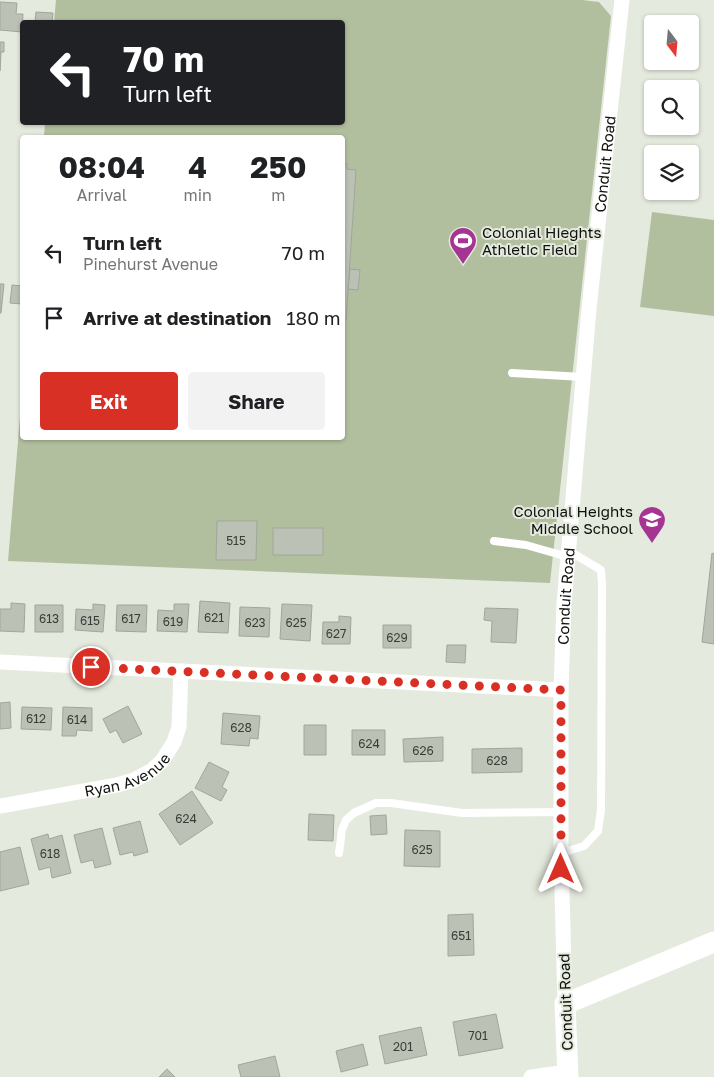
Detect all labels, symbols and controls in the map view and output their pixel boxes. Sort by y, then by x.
north arrow [644,15,699,70]
map controls [644,15,699,200]
text: 70 m [123,38,204,80]
icon: left [40,40,105,105]
text: Turn left [123,80,212,107]
button: search [644,80,699,135]
street label: Conduit Road [590,115,619,213]
button: layers [644,145,699,200]
text: 08:04 [59,149,145,185]
text: 4 [188,149,207,185]
text: 250 [250,149,306,185]
text: Arrival [77,185,127,205]
text: min [184,185,212,205]
text: m [271,185,286,205]
place label: Colonial Hieghts Athletic Field [482,223,602,258]
sports icon: Colonial Hieghts Athletic Field [448,226,478,265]
text: Turn left [83,231,162,254]
icon: left [40,239,68,267]
text: 70 m [282,241,325,264]
text: Pinehurst Avenue [83,254,218,274]
icon: arrive [40,304,68,332]
text: Arrive at destination [83,306,271,329]
text: 180 m [286,306,341,329]
button: Exit [40,372,178,430]
button: Share [188,372,325,430]
place label: Colonial Heights Middle School [514,502,633,537]
school or university icon: Colonial Heights Middle School [637,505,667,544]
house number: 515 [226,533,246,548]
street label: Conduit Road [554,547,578,645]
house number: 621 [204,610,224,625]
house number: 613 [39,611,59,626]
house number: 617 [121,611,141,626]
house number: 615 [80,613,100,628]
house number: 619 [163,614,183,629]
house number: 623 [244,615,266,630]
house number: 625 [285,615,307,630]
house number: 627 [326,626,346,641]
house number: 629 [386,630,408,645]
pin [70,646,112,688]
icon: arrive [77,653,105,681]
house number: 612 [26,711,46,726]
house number: 614 [67,712,87,727]
house number: 628 [230,720,252,735]
house number: 624 [358,736,380,751]
house number: 626 [412,743,434,758]
street label: Ryan Avenue [83,749,174,800]
house number: 628 [486,753,508,768]
house number: 624 [175,811,197,826]
house number: 625 [411,842,433,857]
position arrow [534,842,586,894]
house number: 618 [40,846,60,861]
house number: 651 [451,928,471,943]
street label: Conduit Road [554,953,576,1051]
house number: 701 [468,1028,488,1043]
house number: 201 [393,1039,413,1054]

